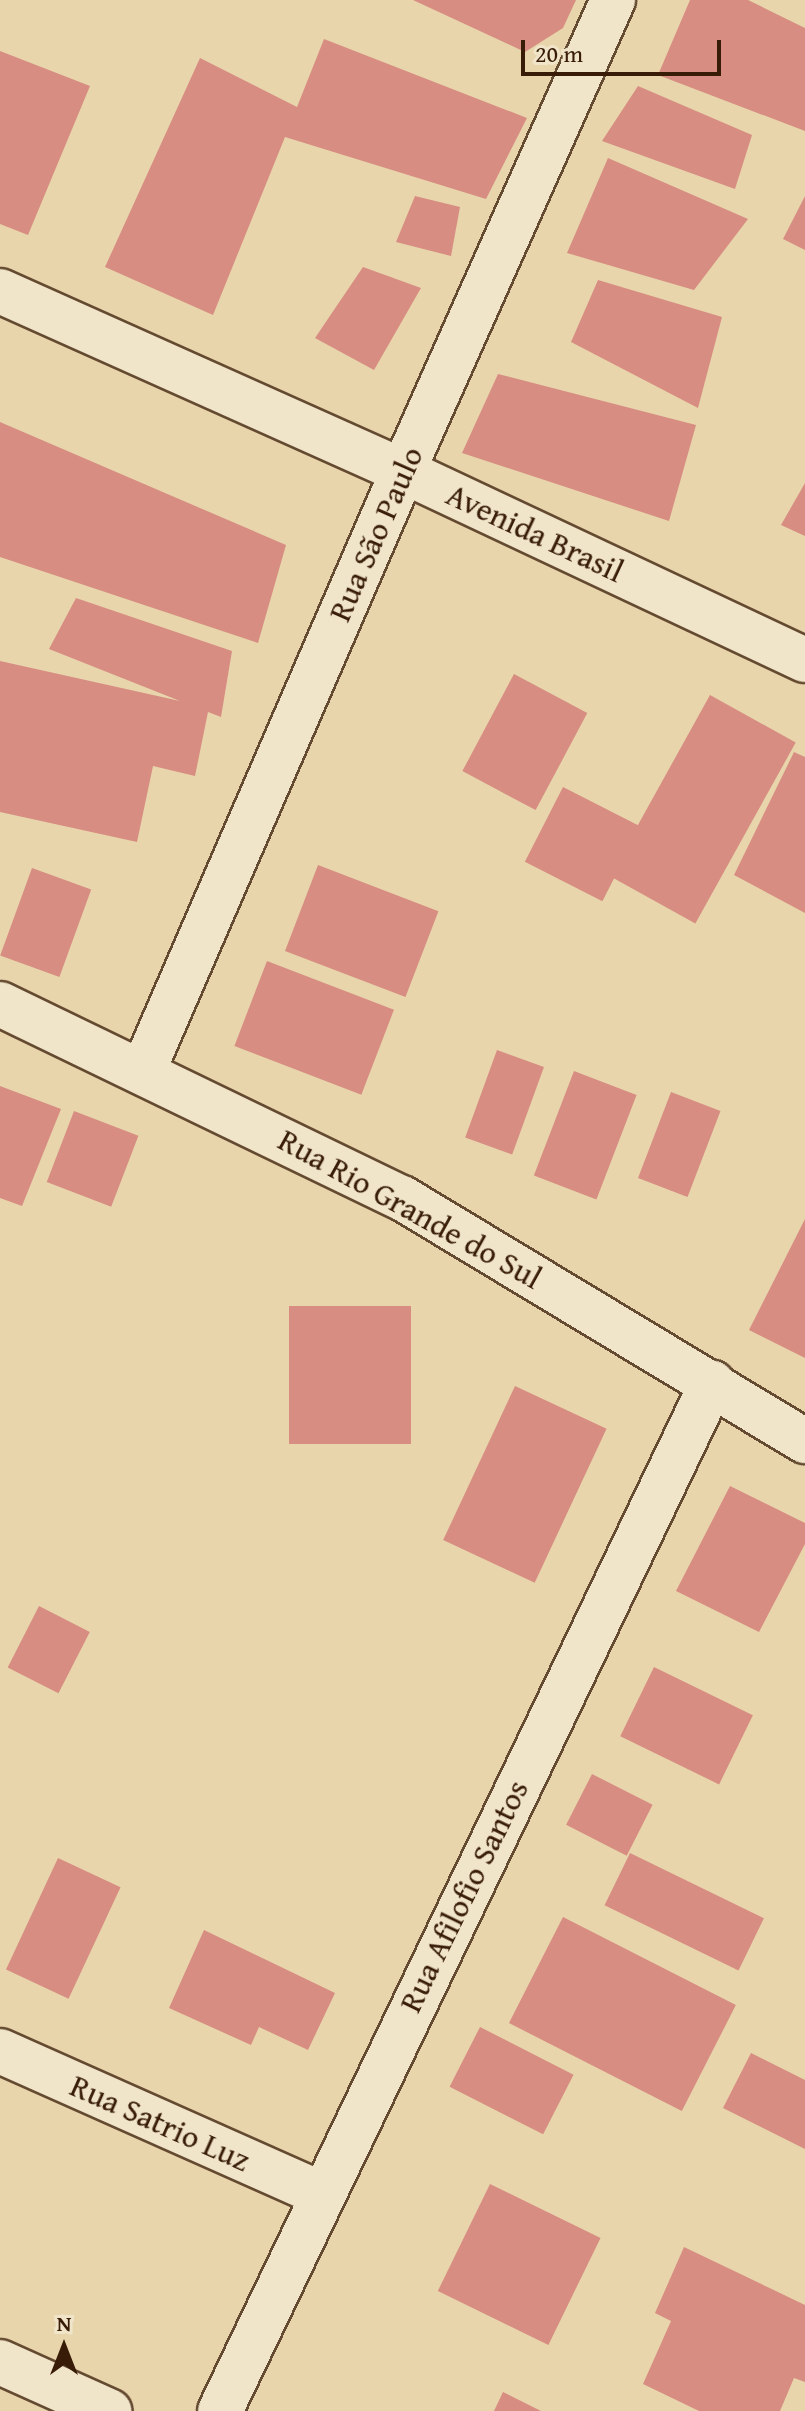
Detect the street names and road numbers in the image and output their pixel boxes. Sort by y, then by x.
street label: Rua São Paulo [320,441,432,627]
street label: Avenida Brasil [440,475,630,591]
street label: Rua Rio Grande do Sul [272,1121,548,1297]
street label: Rua Afilofio Santos [391,1774,537,2018]
street label: Rua Satrio Luz [64,2066,256,2180]

